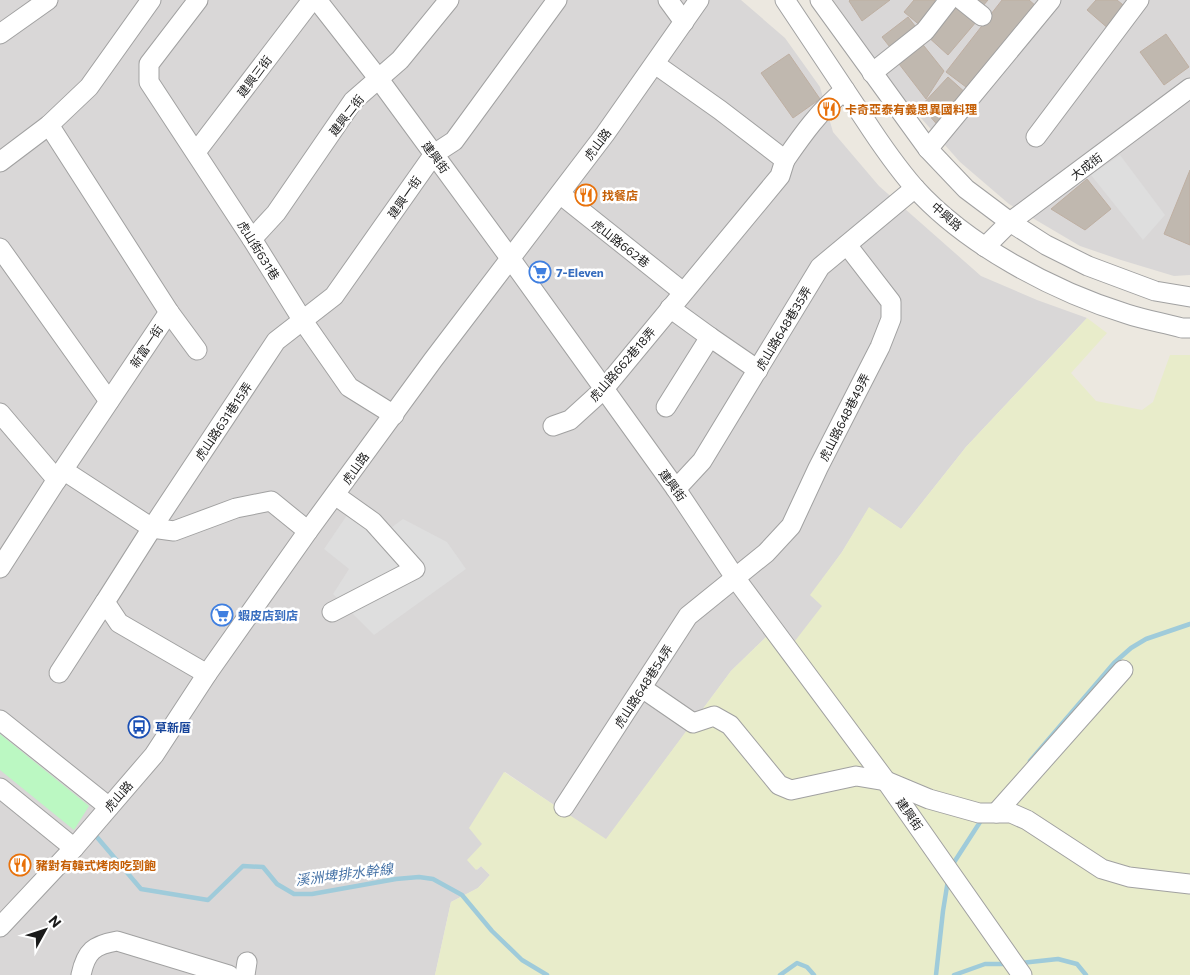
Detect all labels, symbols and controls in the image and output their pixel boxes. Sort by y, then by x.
street label: 建興三街 [234,53,274,99]
street label: 建興二街 [326,92,366,138]
restaurant icon: 卡奇亞泰有義思異國料理 [817,97,841,121]
place label: 卡奇亞泰有義思異國料理 [845,102,977,116]
street label: 虎山路 [581,125,613,163]
street label: 建興街 [420,138,452,176]
street label: 大成街 [1067,150,1105,182]
street label: 建興一街 [384,173,424,221]
restaurant icon: 找餐店 [574,183,598,207]
place label: 找餐店 [602,188,638,202]
street label: 中興路 [929,199,965,233]
street label: 虎山路662巷 [589,216,653,270]
street label: 虎山街631巷 [235,218,283,282]
supermarket icon: 7-Eleven [528,260,552,284]
place label: 7-Eleven [556,265,604,279]
street label: 虎山路648巷35弄 [752,283,814,373]
street label: 新富一街 [127,322,165,370]
street label: 虎山路662巷18弄 [586,324,658,404]
street label: 虎山路648巷49弄 [816,371,872,463]
street label: 虎山路631巷15弄 [192,379,254,463]
street label: 虎山路 [339,449,371,487]
street label: 建興街 [657,466,689,504]
supermarket icon: 蝦皮店到店 [210,603,234,627]
place label: 蝦皮店到店 [238,608,298,622]
street label: 虎山路648巷54弄 [611,642,675,730]
bus stop icon: 草新厝 [127,715,151,739]
place label: 草新厝 [155,720,191,734]
street label: 虎山路 [101,778,135,814]
street label: 建興街 [894,795,926,833]
restaurant icon: 豬對有韓式烤肉吃到飽 [8,853,32,877]
place label: 豬對有韓式烤肉吃到飽 [36,858,156,872]
water label: 溪洲埤排水幹線 [294,859,396,888]
north arrow [20,905,70,955]
text: N [45,912,65,931]

